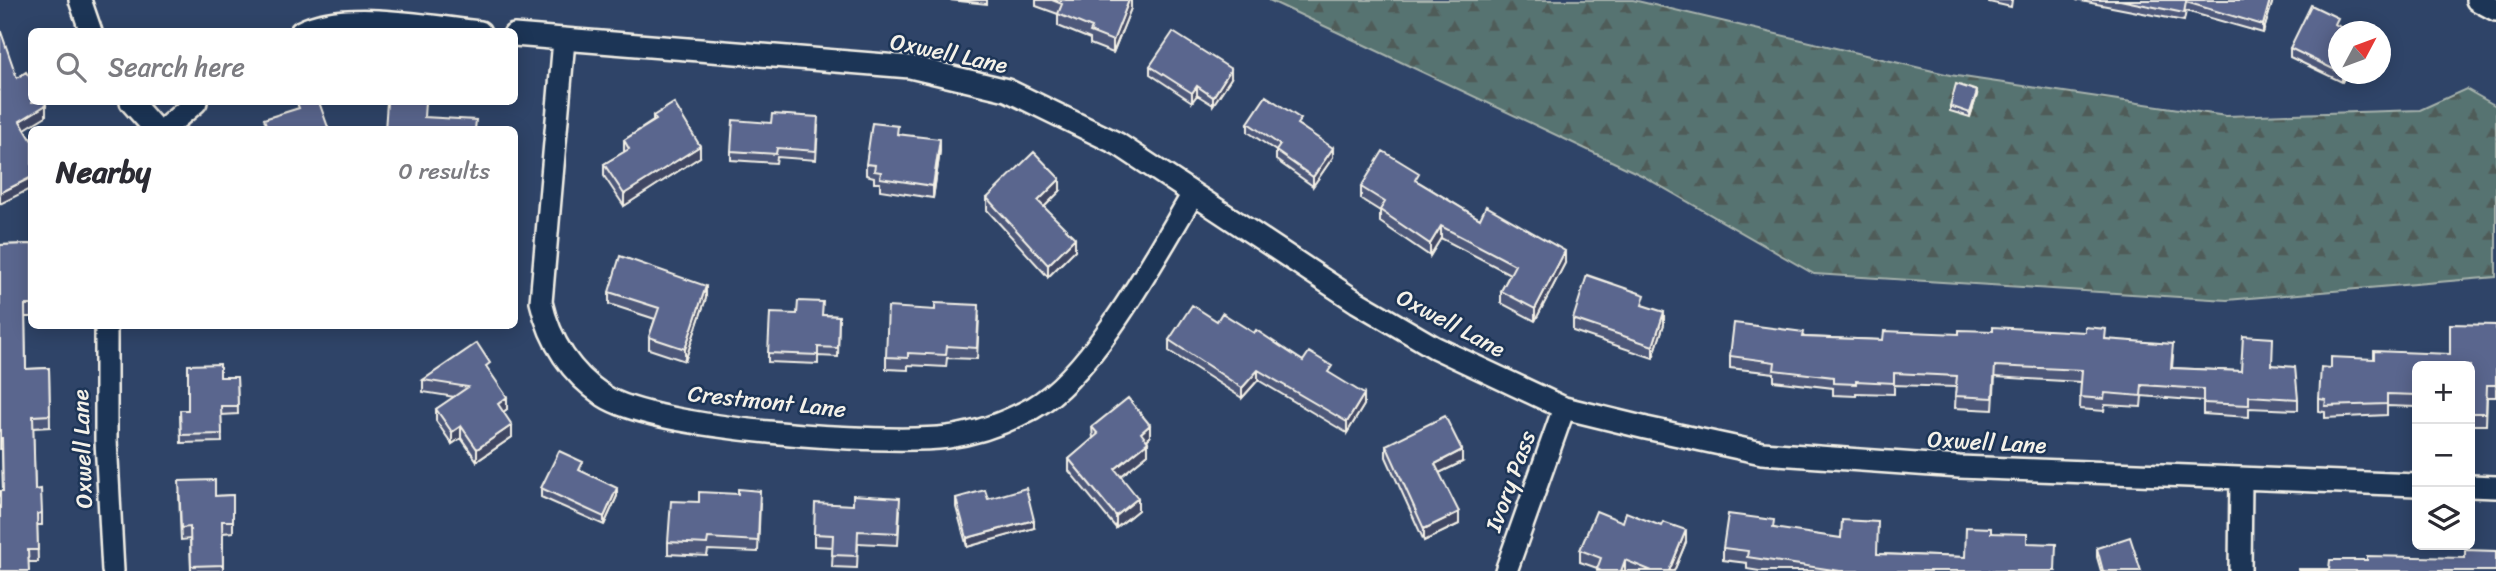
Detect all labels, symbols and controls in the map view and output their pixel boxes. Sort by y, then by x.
street label: Oxwell Lane [886,21,1011,86]
north arrow [2328,21,2391,84]
search box [28,28,518,105]
text: Search here [108,44,245,90]
icon: search [52,48,90,86]
text: Nearby [56,145,151,199]
text: 0 results [398,151,490,192]
street label: Oxwell Lane [1389,277,1513,370]
map controls [2412,361,2475,550]
button: + [2412,361,2475,424]
street label: Crestmont Lane [686,373,848,430]
street label: Oxwell Lane [60,389,105,509]
street label: Oxwell Lane [1926,419,2048,466]
street label: Ivory Pass [1473,424,1548,539]
button: − [2412,424,2475,487]
button: layers [2412,487,2475,550]

